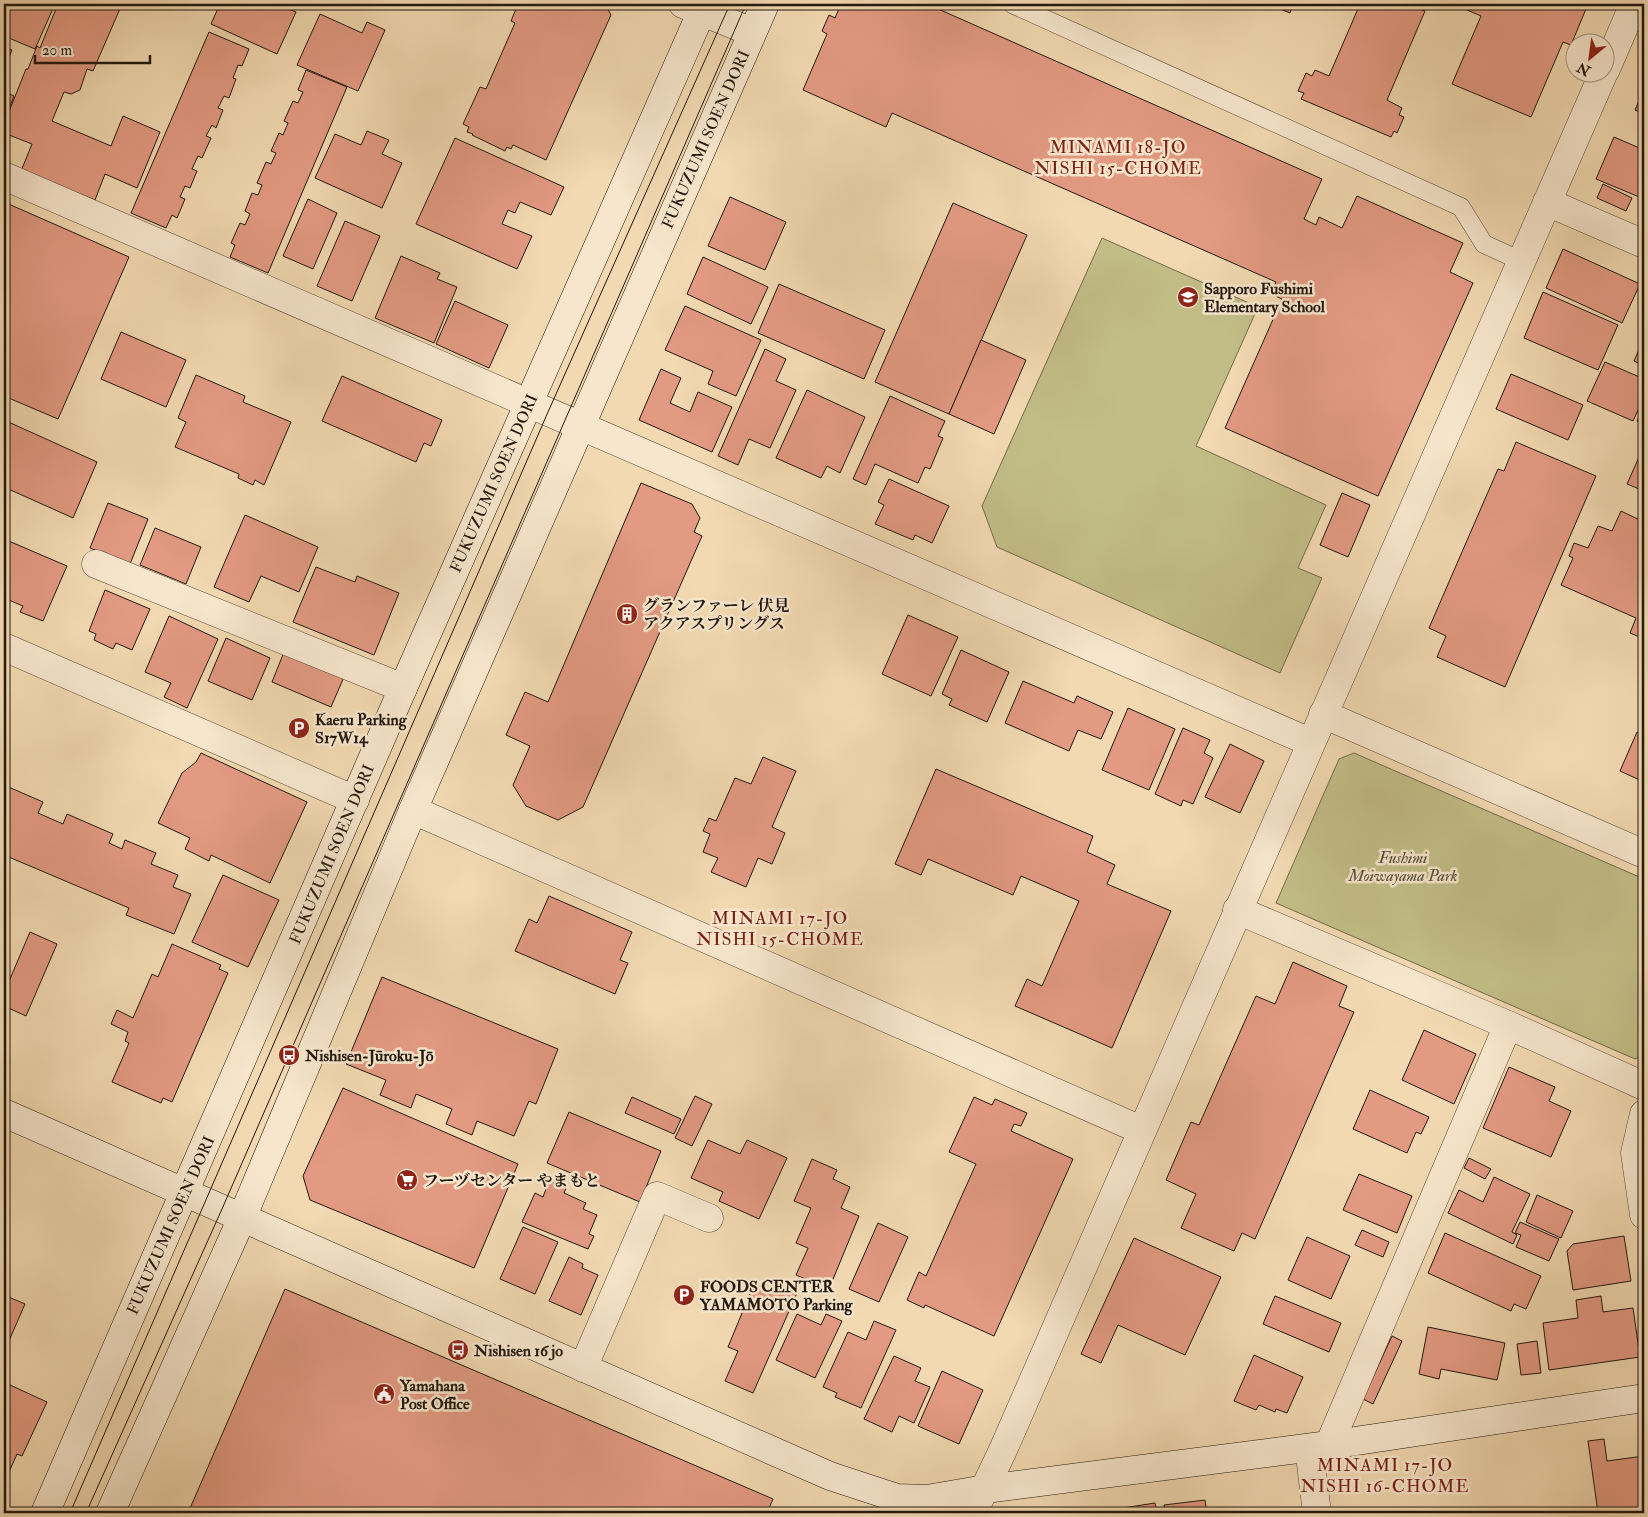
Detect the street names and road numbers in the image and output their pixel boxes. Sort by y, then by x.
street label: FUKUZUMI SOEN DORI [657,47,754,232]
street label: FUKUZUMI SOEN DORI [445,391,542,576]
street label: FUKUZUMI SOEN DORI [285,762,379,947]
street label: FUKUZUMI SOEN DORI [122,1133,219,1318]

